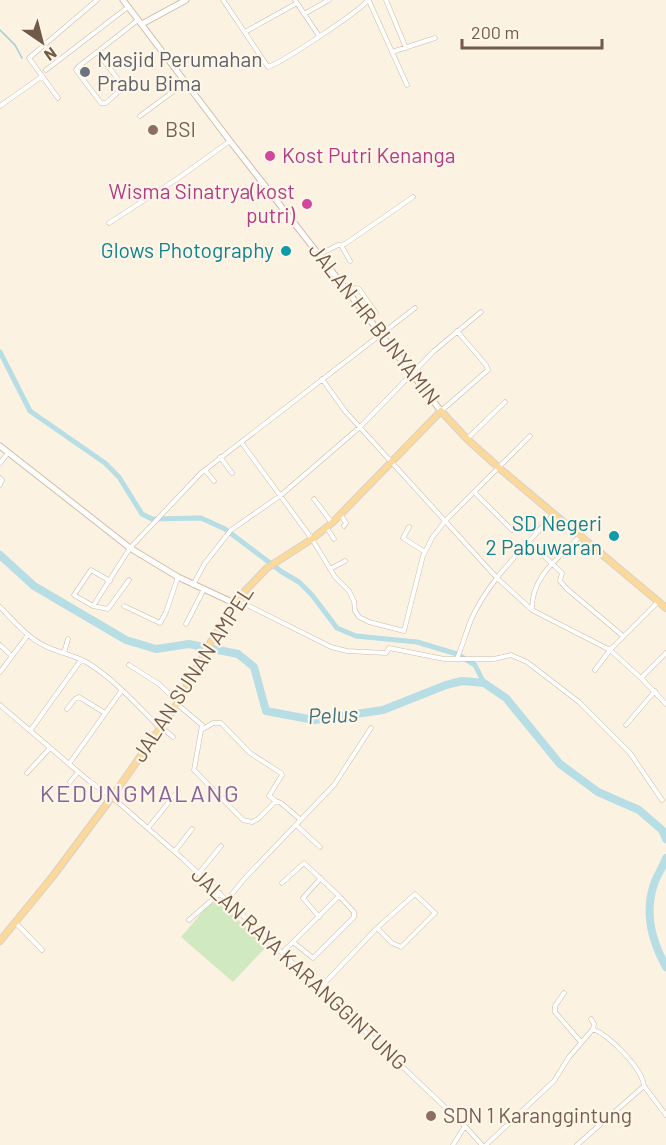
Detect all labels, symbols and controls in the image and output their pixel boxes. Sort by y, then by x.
north arrow [12,12,72,72]
scale bar [462,12,602,50]
text: 200 m [471,21,519,43]
text: N [41,44,61,66]
place label: Masjid Perumahan Prabu Bima [97,46,263,95]
marker: Masjid Perumahan Prabu Bima [78,65,92,79]
place label: BSI [165,116,196,141]
marker: BSI [146,123,160,137]
place label: Kost Putri Kenanga [282,142,455,167]
marker: Kost Putri Kenanga [263,149,277,163]
place label: Wisma Sinatrya(kost putri) [108,178,296,227]
marker: Wisma Sinatrya(kost putri) [300,197,314,211]
place label: Glows Photography [101,237,274,262]
street label: JALAN HR BUNYAMIN [304,237,446,409]
marker: Glows Photography [279,244,293,258]
place label: SD Negeri 2 Pabuwaran [485,510,602,559]
marker: SD Negeri 2 Pabuwaran [607,529,621,543]
street label: JALAN SUNAN AMPEL [126,580,258,766]
water label: Pelus [307,700,359,728]
district label: KEDUNGMALANG [40,778,240,807]
street label: JALAN RAYA KARANGGINTUNG [187,861,413,1074]
place label: SDN 1 Karanggintung [443,1102,632,1127]
marker: SDN 1 Karanggintung [424,1109,438,1123]

